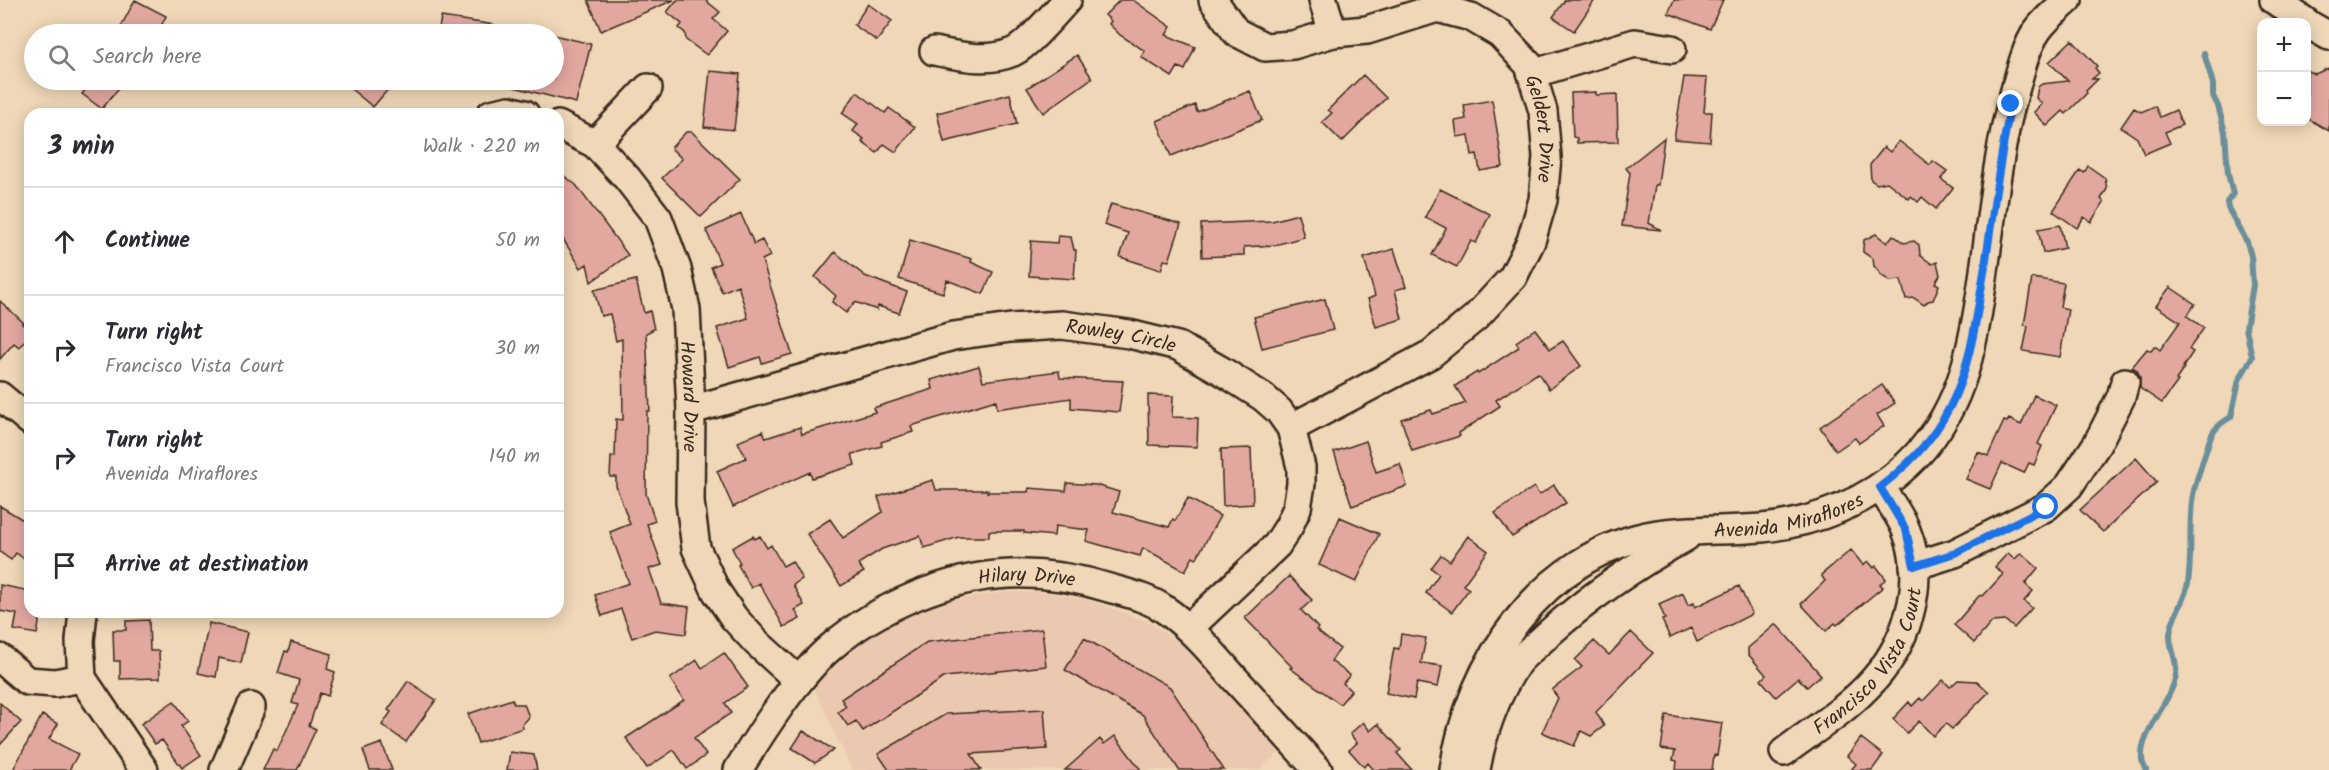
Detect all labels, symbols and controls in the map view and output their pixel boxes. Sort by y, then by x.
map controls [2257,18,2311,126]
button: + [2257,18,2311,72]
search box [24,24,564,90]
text: Search here [93,40,201,75]
icon: search [45,41,78,74]
street label: Geldert Drive [1515,71,1561,184]
button: − [2257,72,2311,126]
route end [1997,90,2023,116]
text: 3 min [48,126,115,168]
text: Walk · 220 m [423,131,540,163]
text: Continue [105,224,190,259]
icon: ahead [48,225,81,258]
text: 50 m [495,225,540,257]
street label: Rowley Circle [1064,312,1179,363]
text: Turn right [105,316,203,351]
icon: right [48,333,81,366]
text: 30 m [495,333,540,365]
street label: Howard Drive [670,340,705,453]
text: Francisco Vista Court [105,351,284,383]
text: Turn right [105,424,203,459]
icon: right [48,441,81,474]
text: 140 m [489,441,540,473]
text: Avenida Miraflores [105,459,258,491]
street label: Avenida Miraflores [1714,485,1871,548]
route start [2032,493,2058,519]
text: Arrive at destination [105,548,308,583]
icon: arrive [48,549,81,582]
street label: Hilary Drive [976,560,1078,597]
street label: Francisco Vista Court [1807,586,1932,744]

